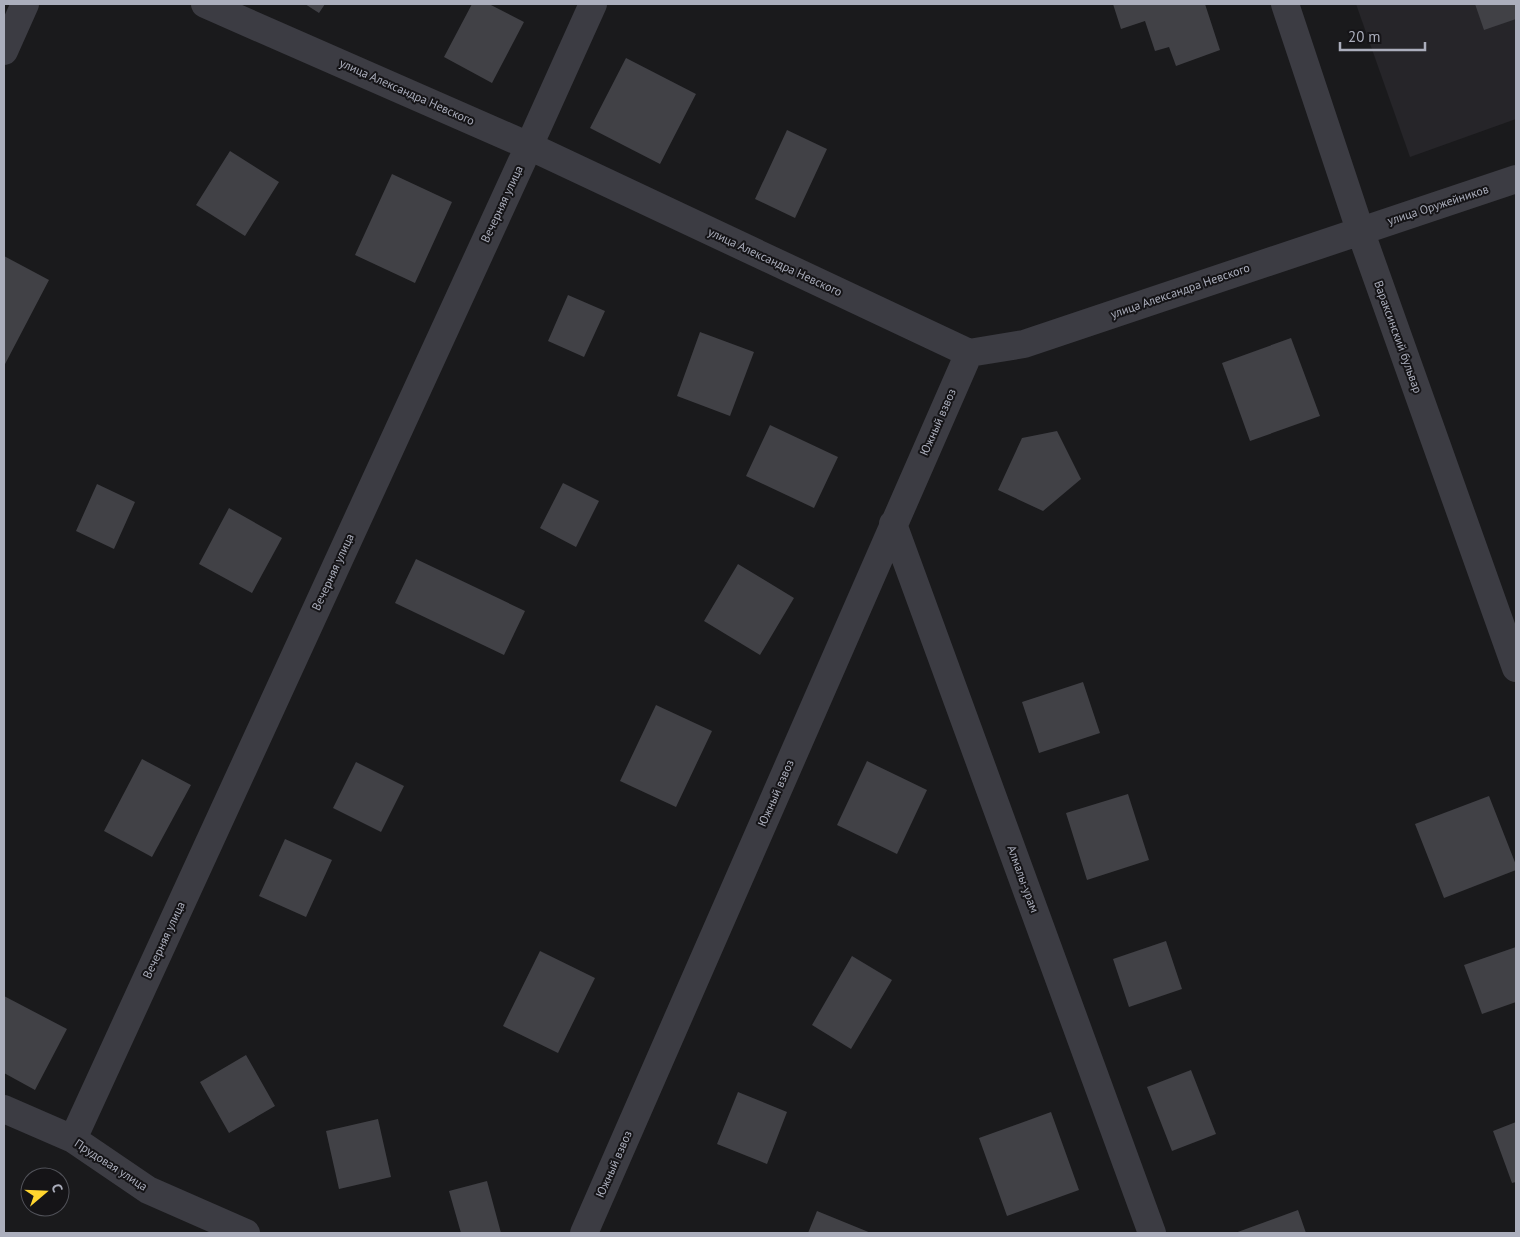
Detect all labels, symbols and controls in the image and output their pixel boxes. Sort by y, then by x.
scale bar [1340,20,1425,52]
text: 20 m [1348,27,1381,46]
street label: улица Александра Невского [337,55,477,128]
street label: Вечерняя улица [477,163,526,245]
street label: улица Оружейников [1385,181,1490,228]
street label: улица Александра Невского [706,224,845,299]
street label: улица Александра Невского [1108,260,1251,321]
street label: Вараксинский бульвар [1371,279,1426,395]
street label: Южный взвоз [916,386,959,458]
street label: Вечерняя улица [308,531,357,613]
street label: Южный взвоз [754,757,797,829]
street label: Алмалы-урам [1004,843,1043,915]
street label: Вечерняя улица [139,899,188,981]
street label: Южный взвоз [592,1128,635,1200]
street label: Прудовая улица [72,1135,151,1194]
north arrow [20,1167,70,1217]
text: С [48,1181,67,1195]

